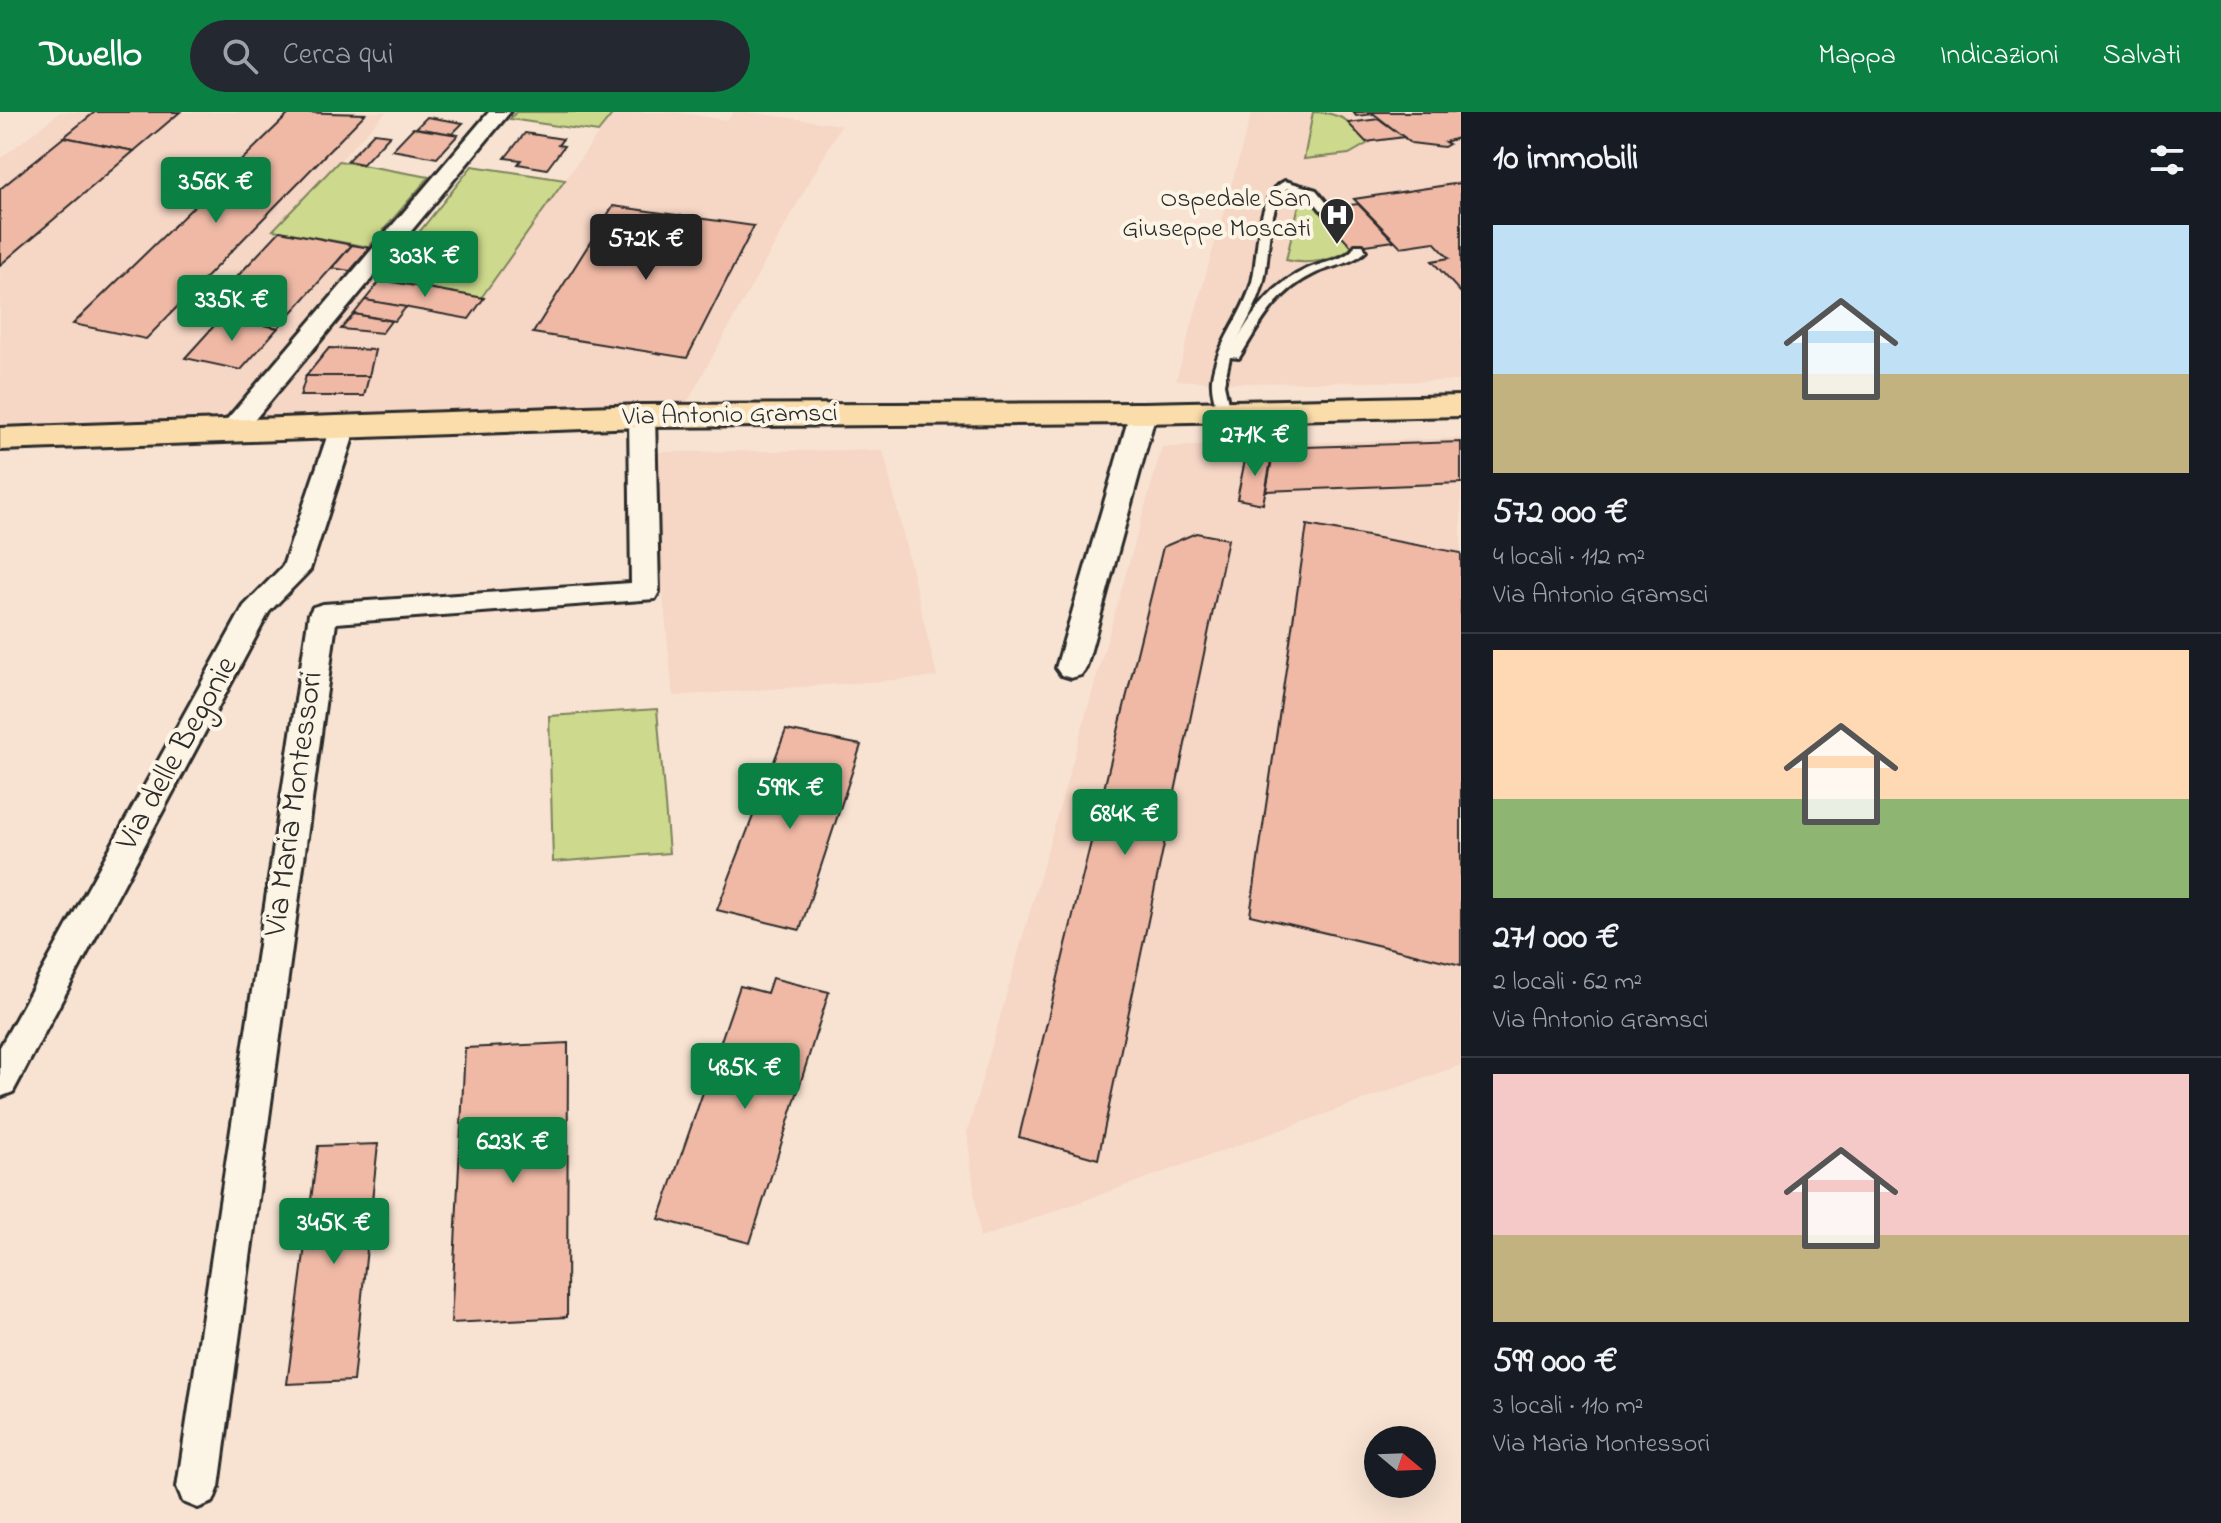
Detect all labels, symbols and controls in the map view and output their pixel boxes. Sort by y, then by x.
search box [190,20,750,92]
text: Dwello [40,28,142,84]
icon: search [218,34,262,78]
text: Cerca qui [282,34,394,78]
text: Mappa [1818,36,1896,77]
text: Indicazioni [1940,36,2059,77]
text: Salvati [2103,36,2181,77]
text: 10 immobili [1493,135,1638,185]
icon: filters [2145,138,2189,182]
pin: 356K € [151,157,281,225]
text: 356K € [179,164,253,202]
place label: Ospedale San Giuseppe Moscati [1122,181,1311,249]
hospital icon: Ospedale San Giuseppe Moscati [1318,196,1356,246]
pin: 572K € [581,214,711,282]
text: 572K € [608,221,684,259]
pin: 303K € [360,231,490,299]
text: 303K € [390,238,460,276]
pin: 335K € [167,275,297,343]
icon: home [1769,277,1913,421]
text: 335K € [195,282,269,320]
street label: Via Antonio Gramsci [621,395,838,437]
pin: 271K € [1190,410,1320,478]
text: 271K € [1220,417,1290,455]
text: 572 000 € [1493,489,1628,539]
text: 4 locali · 112 m² [1493,539,1645,577]
text: Via Antonio Gramsci [1493,577,1708,615]
street label: Via delle Begonie [105,648,251,861]
street label: Via Maria Montessori [253,668,337,941]
icon: home [1769,702,1913,846]
pin: 599K € [725,763,855,831]
text: 599K € [756,770,824,808]
pin: 684K € [1060,789,1190,857]
text: 684K € [1090,796,1160,834]
text: 271 000 € [1493,914,1619,964]
text: 2 locali · 62 m² [1493,964,1642,1002]
text: Via Antonio Gramsci [1493,1002,1708,1040]
pin: 485K € [680,1043,810,1111]
text: 485K € [709,1050,781,1088]
pin: 623K € [448,1117,578,1185]
text: 623K € [477,1124,549,1162]
icon: home [1769,1126,1913,1270]
pin: 345K € [269,1198,399,1266]
text: 345K € [297,1205,371,1243]
text: 599 000 € [1493,1338,1618,1388]
text: 3 locali · 110 m² [1493,1388,1643,1426]
north arrow [1364,1426,1436,1498]
map controls [1364,1426,1436,1498]
text: Via Maria Montessori [1493,1426,1710,1464]

